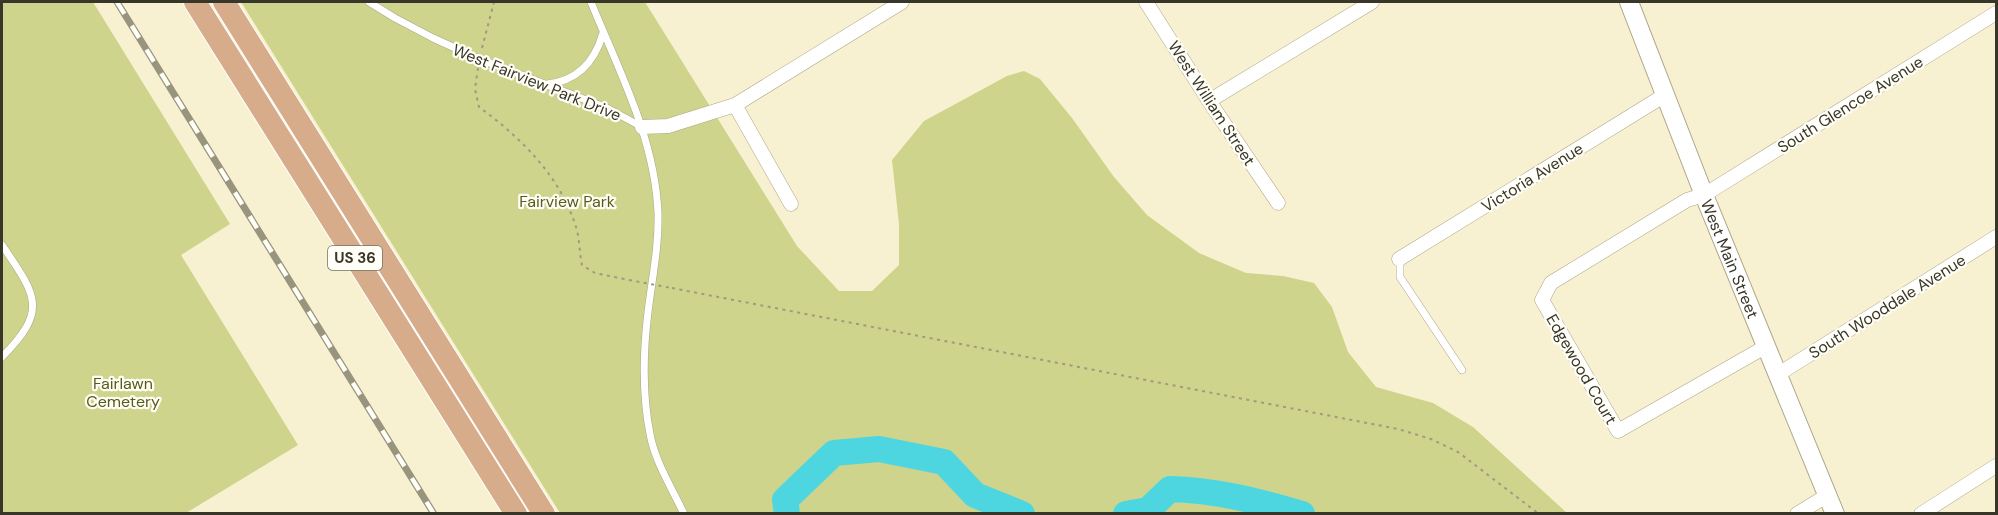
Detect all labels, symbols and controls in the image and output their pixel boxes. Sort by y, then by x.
street label: West William Street [1163,37,1260,170]
street label: West Fairview Park Drive [450,39,624,126]
street label: South Glencoe Avenue [1773,51,1927,158]
street label: Victoria Avenue [1477,138,1587,217]
park label: Fairview Park [519,191,615,212]
street label: West Main Street [1696,196,1764,322]
road number: US 36 [328,246,382,270]
street label: South Wooddale Avenue [1805,249,1970,363]
street label: Edgewood Court [1541,310,1622,428]
park label: Fairlawn Cemetery [86,373,160,412]

